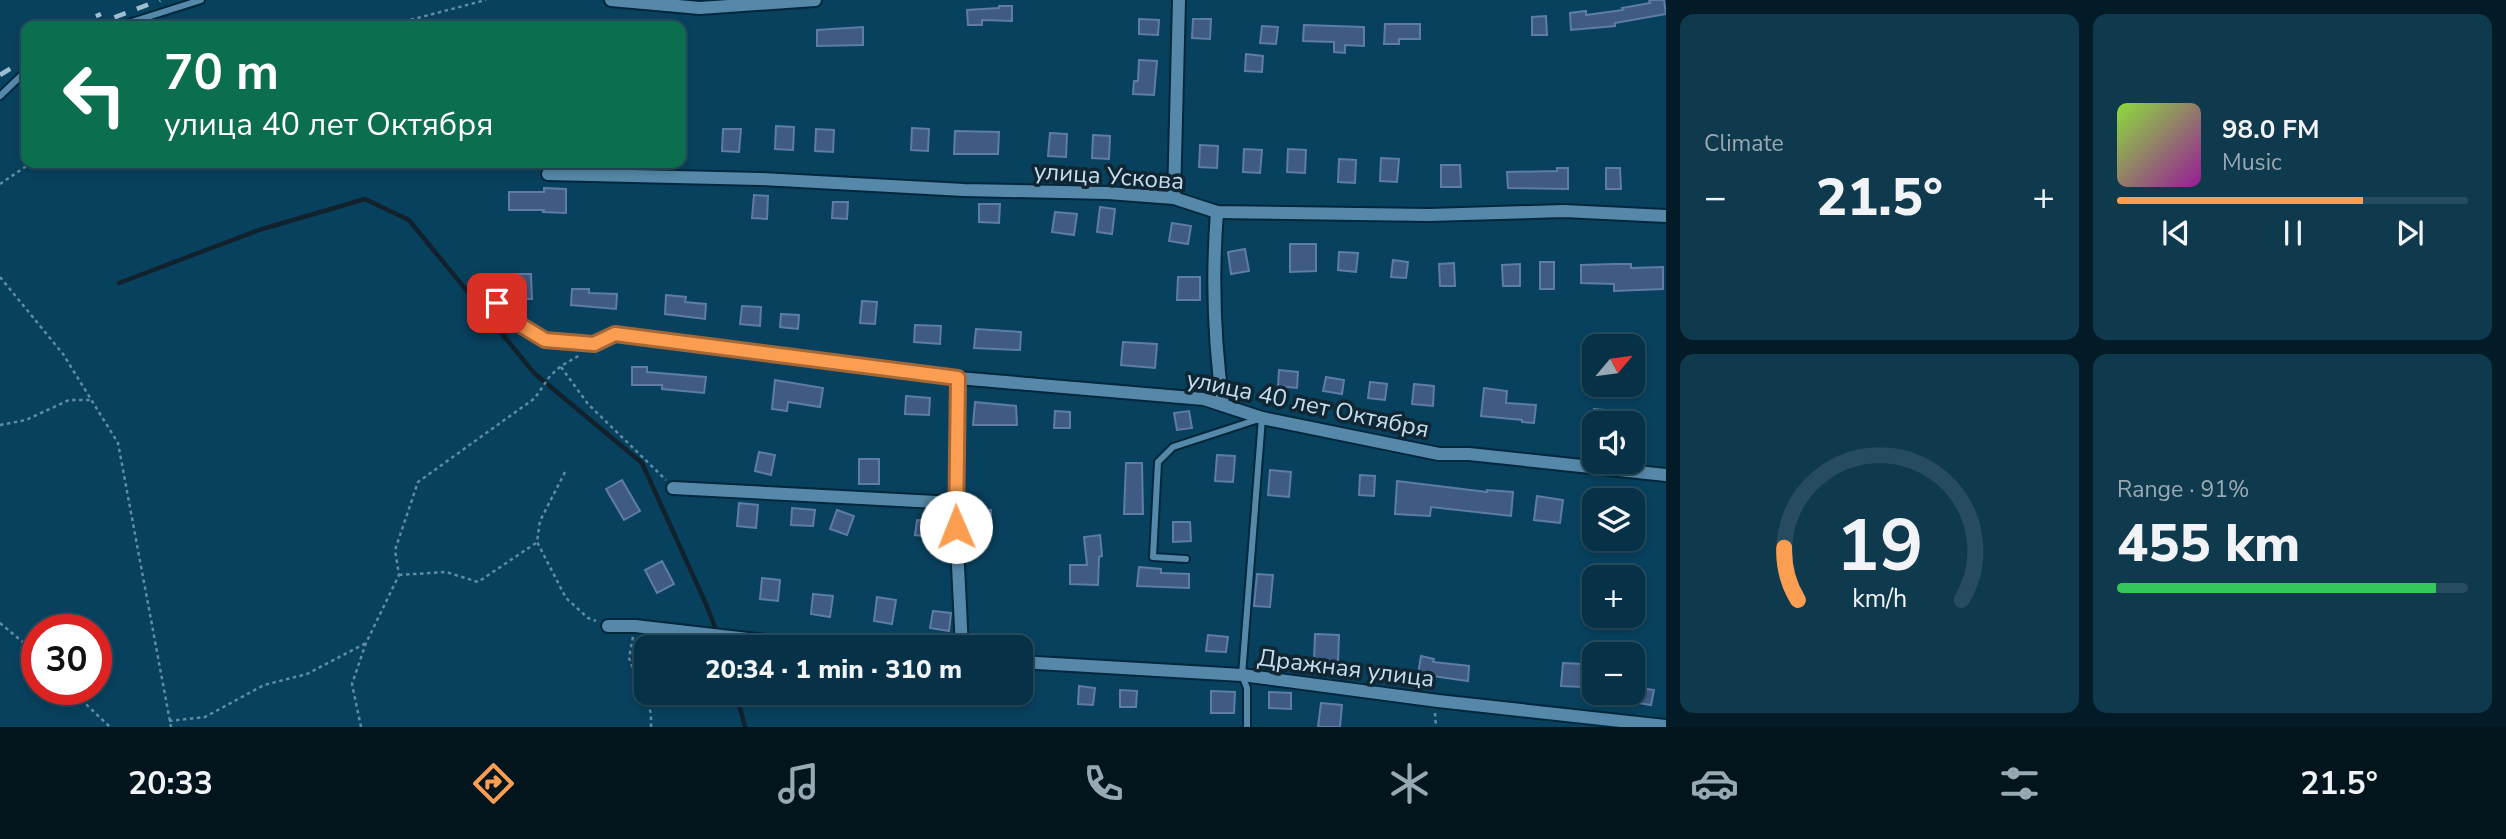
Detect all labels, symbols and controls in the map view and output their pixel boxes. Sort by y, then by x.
text: 70 m [164,39,279,106]
icon: left [49,49,140,140]
text: улица 40 лет Октября [164,103,493,146]
text: 98.0 FM [2222,112,2319,147]
text: Climate [1704,128,1784,159]
text: Music [2222,147,2282,178]
street label: улица Ускова [1033,155,1185,197]
text: 21.5° [1816,162,1943,233]
text: − [1704,172,1727,223]
text: + [2032,172,2055,223]
icon: previous [2157,214,2195,252]
icon: pause [2274,214,2312,252]
icon: next [2391,214,2429,252]
pin [467,273,527,333]
icon: arrive [478,284,516,322]
north arrow [1582,334,1645,397]
map controls [1582,334,1645,705]
street label: улица 40 лет Октября [1184,363,1432,445]
button: sound [1582,411,1645,474]
text: Range · 91% [2117,474,2249,505]
button: layers [1582,488,1645,551]
position arrow [919,490,993,564]
text: 19 [1836,496,1923,596]
text: 455 km [2117,508,2300,579]
button: + [1582,565,1645,628]
text: km/h [1852,581,1907,615]
speed limit sign: 30 [21,614,112,705]
street label: Дражная улица [1256,641,1436,695]
button: − [1582,642,1645,705]
text: 20:34 · 1 min · 310 m [705,652,962,687]
icon: directions [469,759,518,808]
icon: music [774,759,823,808]
icon: phone [1079,759,1128,808]
icon: climate [1385,759,1434,808]
icon: car [1690,759,1739,808]
icon: filters [1995,759,2044,808]
text: 20:33 [128,762,213,805]
text: 21.5° [2300,762,2378,805]

